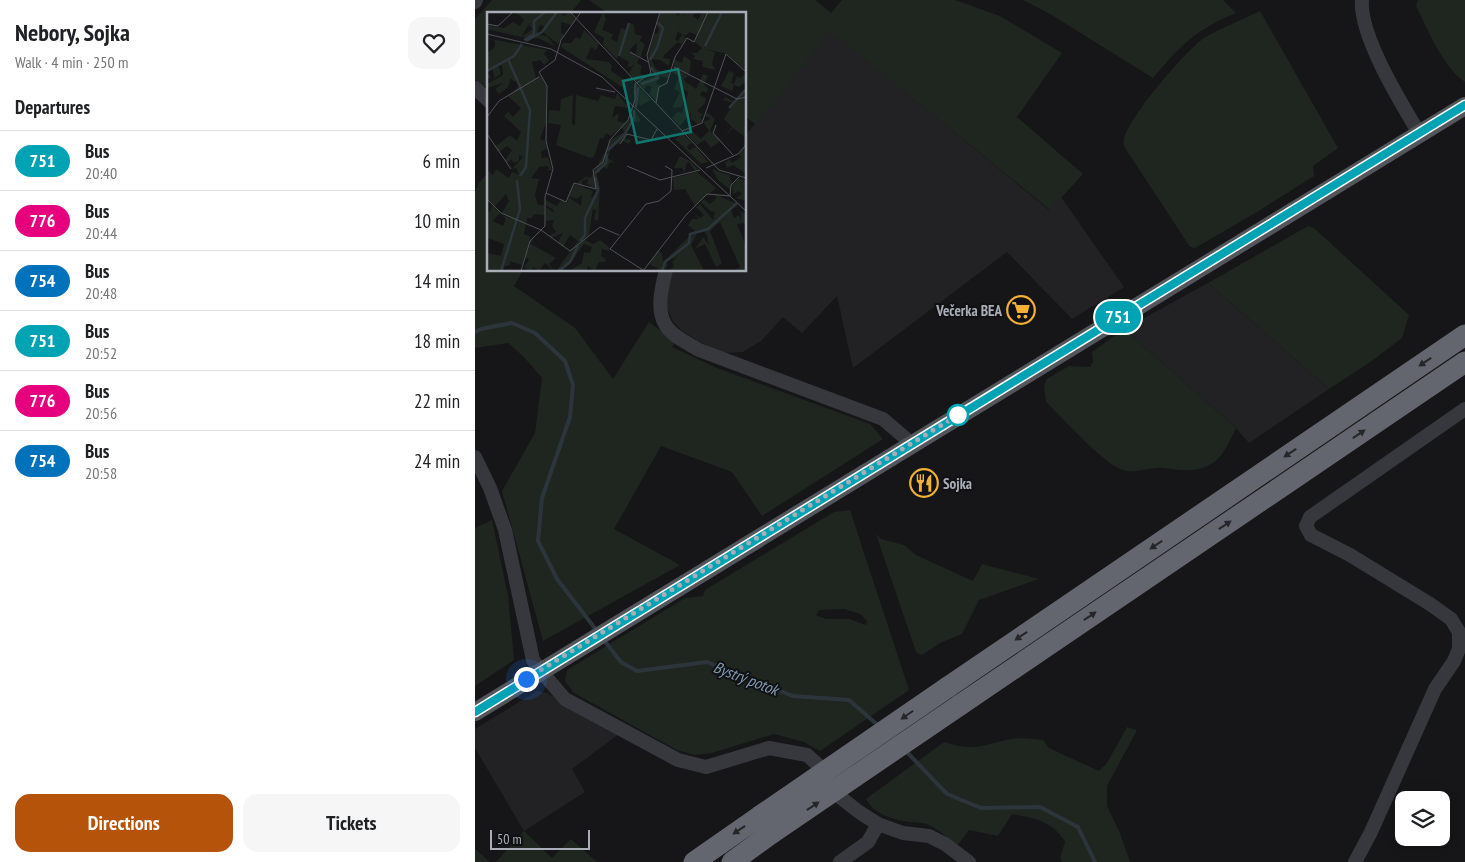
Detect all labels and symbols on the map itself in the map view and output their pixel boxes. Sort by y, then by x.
inset map [487,12,746,271]
supermarket icon: Večerka BEA [1006,295,1036,325]
place label: Večerka BEA [935,301,1002,320]
line badge: 751 [1089,301,1147,333]
one-way arrow [1418,357,1431,367]
unlabelled marker [947,404,969,426]
one-way arrow [1352,429,1366,439]
one-way arrow [1283,449,1297,458]
restaurant icon: Sojka [909,468,939,498]
place label: Sojka [943,474,972,493]
one-way arrow [1218,520,1231,530]
one-way arrow [1149,540,1163,550]
one-way arrow [1084,612,1097,621]
one-way arrow [1015,631,1028,641]
water label: Bystrý potok [711,656,783,700]
your location [514,667,539,692]
one-way arrow [901,710,914,720]
one-way arrow [806,801,819,811]
one-way arrow [733,825,746,835]
scale bar [490,827,590,850]

